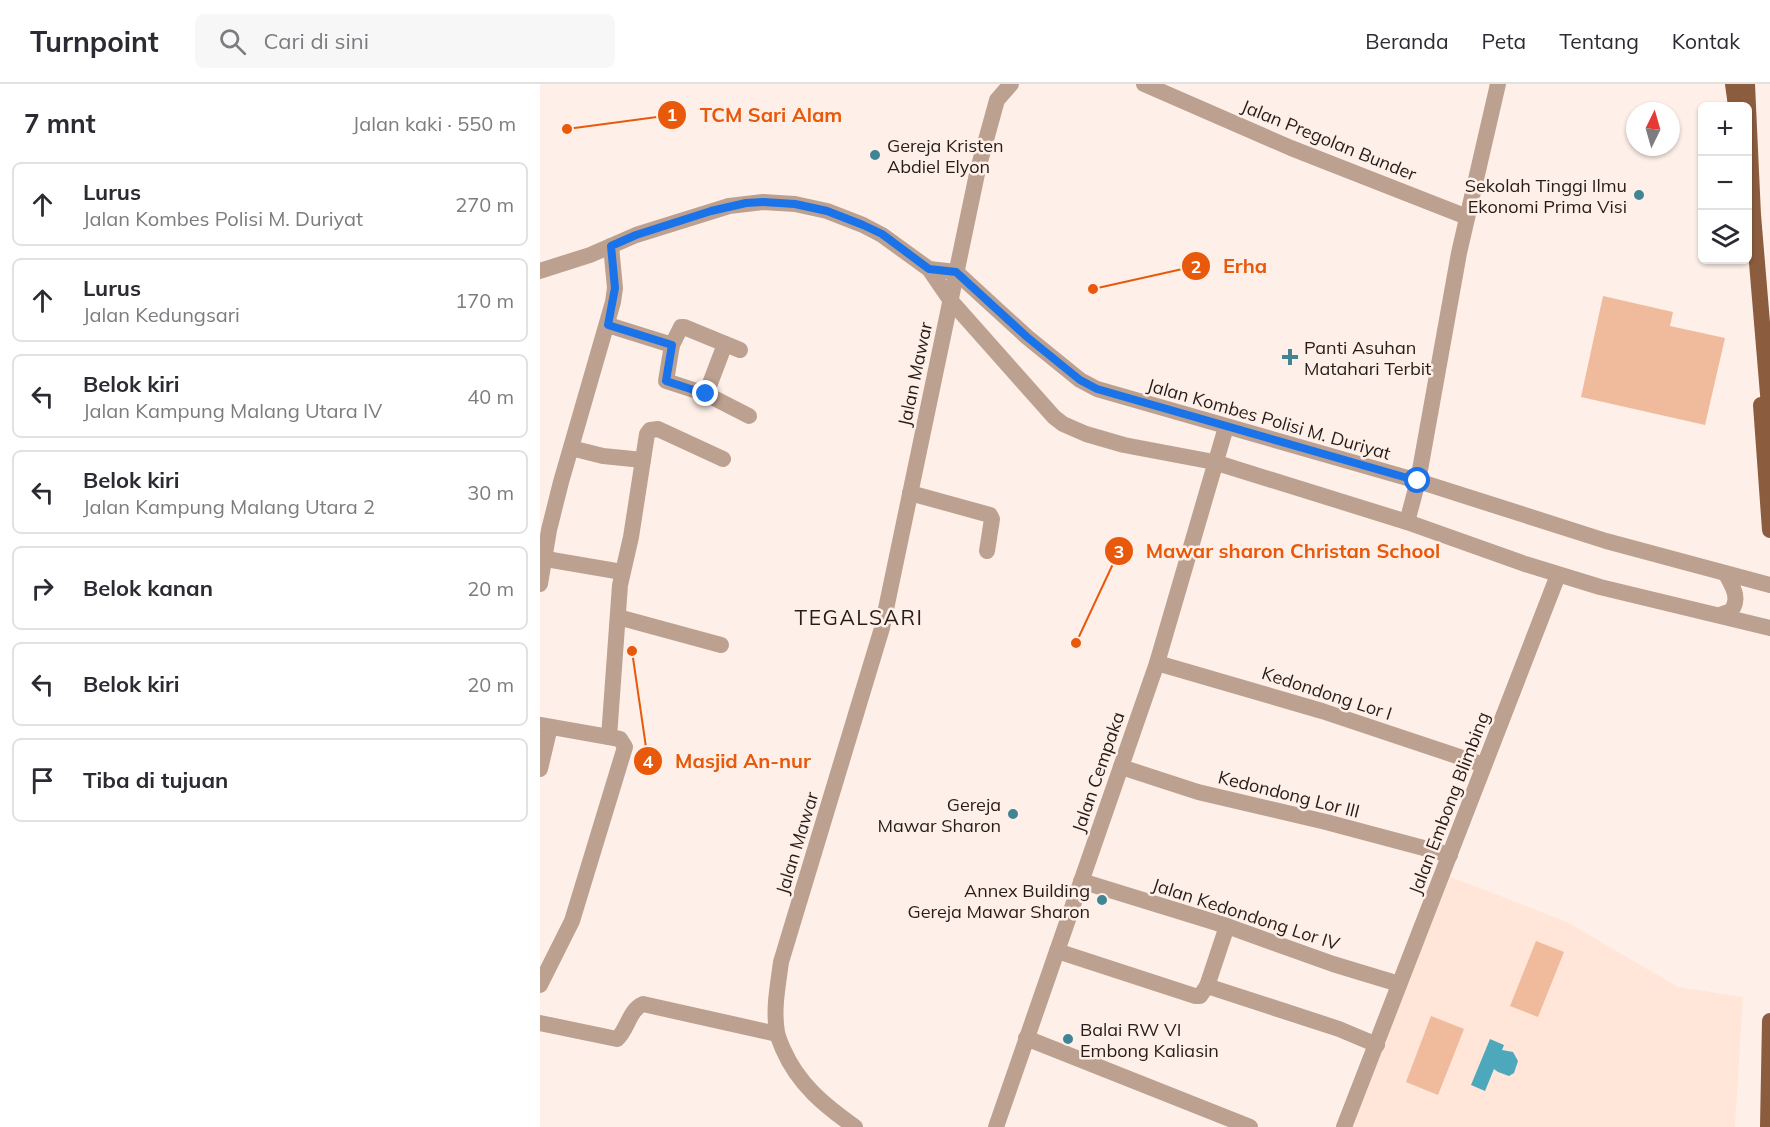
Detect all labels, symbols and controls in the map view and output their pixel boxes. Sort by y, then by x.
search box [195,14,615,68]
text: Turnpoint [30,24,159,59]
icon: search [216,25,249,58]
text: Cari di sini [264,27,369,55]
text: Beranda [1365,28,1449,54]
text: Peta [1482,28,1526,54]
text: Tentang [1559,28,1639,54]
text: Kontak [1672,28,1740,54]
street label: Jalan Pregolan Bunder [1238,94,1420,186]
callout: TCM Sari Alam [657,96,854,134]
text: TCM Sari Alam [700,102,842,127]
north arrow [1626,102,1680,156]
map controls [1698,102,1752,264]
button: + [1698,102,1752,156]
text: 1 [667,103,677,126]
text: 7 mnt [24,107,96,140]
text: Jalan kaki · 550 m [353,111,516,136]
place label: Gereja Kristen Abdiel Elyon [887,134,1004,178]
marker: Gereja Kristen Abdiel Elyon [868,148,882,162]
button: − [1698,156,1752,210]
place label: Sekolah Tinggi Ilmu Ekonomi Prima Visi [1465,174,1627,218]
text: Lurus [83,178,141,206]
icon: ahead [26,188,59,221]
marker: Sekolah Tinggi Ilmu Ekonomi Prima Visi [1632,188,1646,202]
text: 270 m [455,192,514,217]
text: Jalan Kombes Polisi M. Duriyat [83,206,363,231]
button: layers [1698,210,1752,264]
callout: Erha [1181,247,1279,285]
text: Erha [1223,253,1267,278]
text: 2 [1191,255,1201,278]
text: Lurus [83,274,141,302]
icon: ahead [26,284,59,317]
text: 170 m [455,288,514,313]
text: Jalan Kedungsari [83,302,240,327]
street label: Jalan Mawar [893,319,937,428]
place label: Panti Asuhan Matahari Terbit [1304,336,1431,380]
marker: Panti Asuhan Matahari Terbit [1281,348,1299,366]
text: Belok kiri [83,370,179,398]
street label: Jalan Kombes Polisi M. Duriyat [1145,373,1393,465]
icon: left [26,380,59,413]
route end [692,380,718,406]
text: 40 m [467,384,514,409]
text: Jalan Kampung Malang Utara IV [83,398,382,423]
text: Belok kiri [83,466,179,494]
route start [1404,467,1430,493]
icon: left [26,476,59,509]
text: 30 m [467,480,514,505]
text: Jalan Kampung Malang Utara 2 [83,494,375,519]
callout: Mawar sharon Christan School [1104,532,1453,570]
text: Mawar sharon Christan School [1146,538,1440,563]
text: 3 [1114,540,1124,563]
icon: right [26,572,59,605]
text: Belok kanan [83,574,213,602]
text: 20 m [467,576,514,601]
district label: TEGALSARI [795,604,923,630]
street label: Kedondong Lor I [1259,661,1395,725]
icon: left [26,668,59,701]
text: Belok kiri [83,670,179,698]
text: 20 m [467,672,514,697]
street label: Jalan Embong Blimbing [1404,708,1494,898]
street label: Jalan Cempaka [1067,709,1129,835]
callout: Masjid An-nur [633,742,823,780]
text: Masjid An-nur [675,748,811,773]
text: 4 [643,750,654,773]
icon: arrive [26,764,59,797]
street label: Kedondong Lor III [1216,765,1362,823]
text: Tiba di tujuan [83,766,228,794]
street label: Jalan Mawar [771,789,824,897]
place label: Gereja Mawar Sharon [878,793,1001,837]
marker: Gereja Mawar Sharon [1006,807,1020,821]
street label: Jalan Kedondong Lor IV [1150,873,1343,955]
place label: Annex Building Gereja Mawar Sharon [908,879,1090,923]
marker: Annex Building Gereja Mawar Sharon [1095,893,1109,907]
place label: Balai RW VI Embong Kaliasin [1080,1018,1219,1062]
marker: Balai RW VI Embong Kaliasin [1061,1032,1075,1046]

